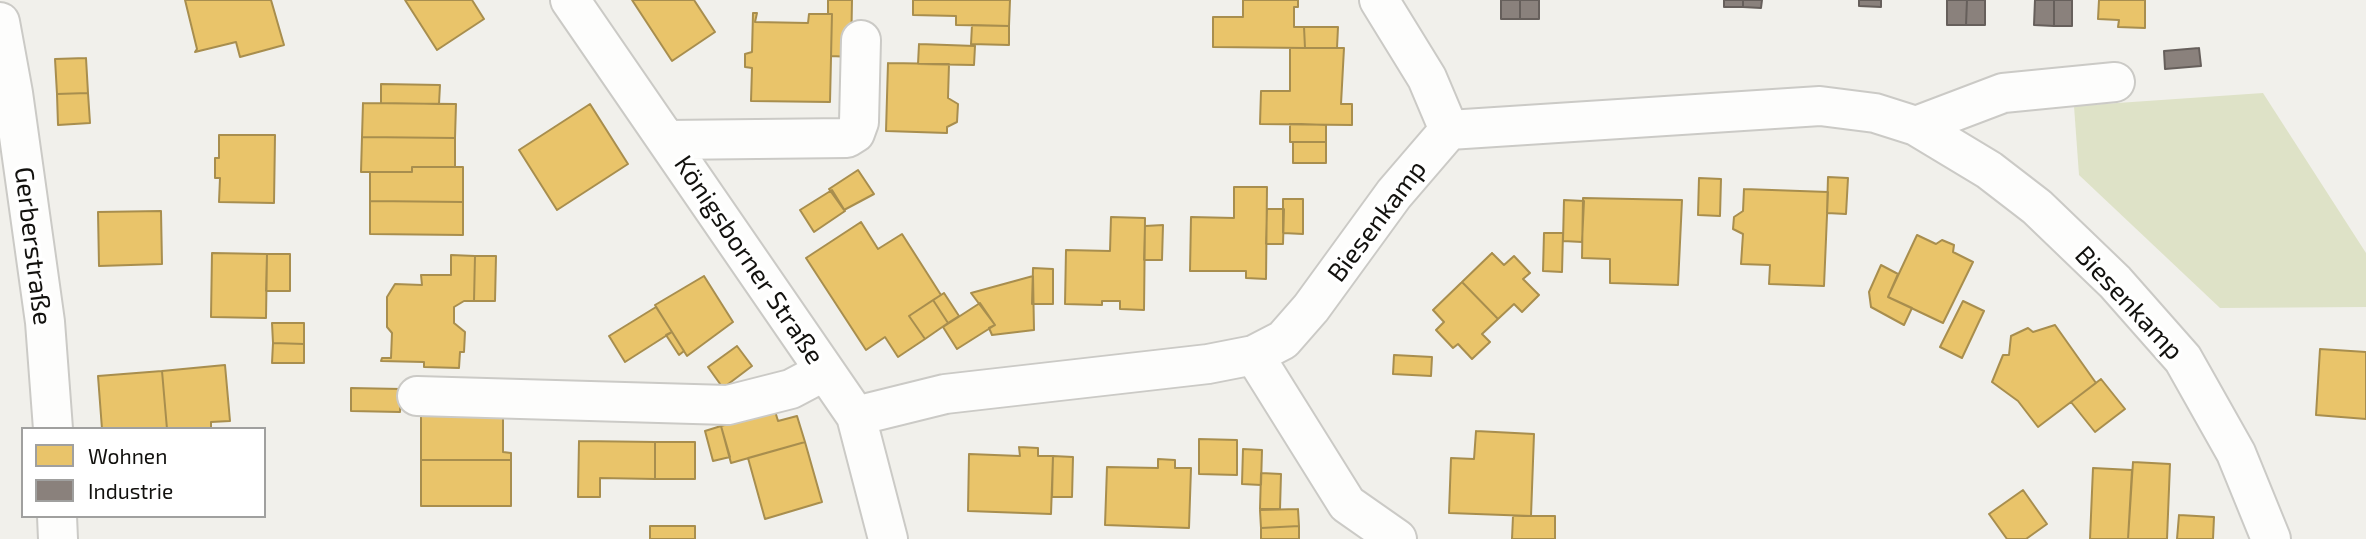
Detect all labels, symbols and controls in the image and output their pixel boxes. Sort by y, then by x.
street label: Königsborner Straße [668,150,830,370]
street label: Biesenkamp [1321,154,1433,288]
street label: Gerberstraße [8,165,58,327]
street label: Biesenkamp [2068,240,2190,366]
legend [21,427,266,518]
text: Wohnen [88,443,167,468]
text: Industrie [88,478,173,503]

